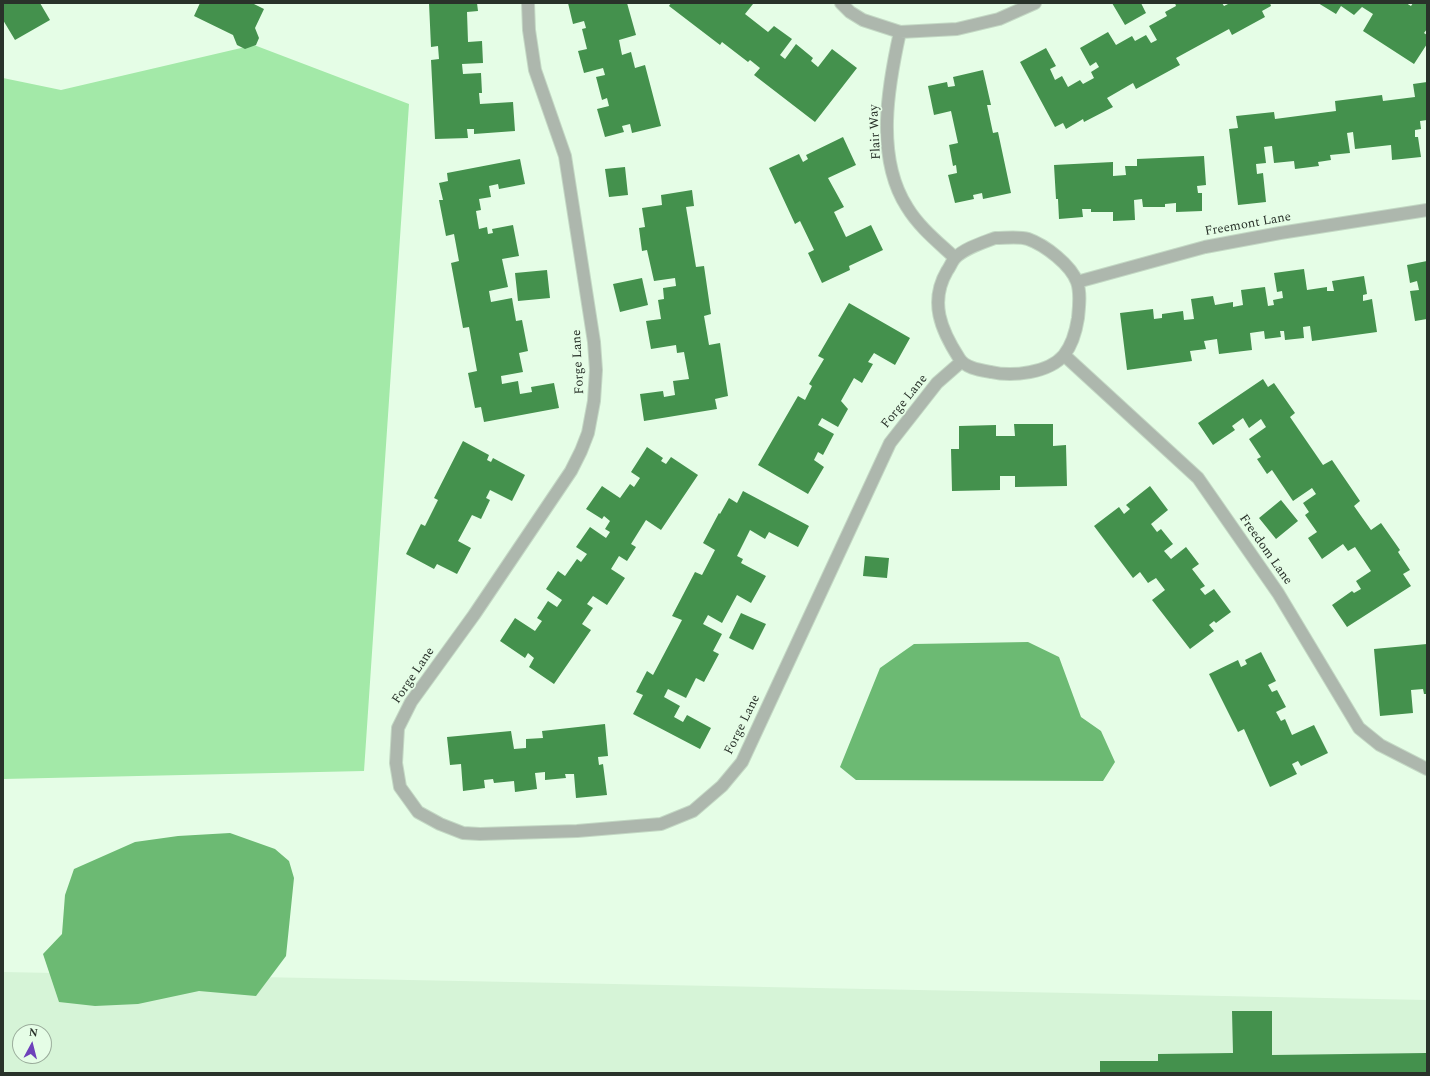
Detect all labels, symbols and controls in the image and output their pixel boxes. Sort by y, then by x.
street label: Flair Way [867,104,885,160]
street label: Freemont Lane [1204,210,1292,240]
street label: Forge Lane [570,329,588,395]
street label: Forge Lane [879,372,931,432]
street label: Freedom Lane [1235,512,1295,588]
street label: Forge Lane [389,645,439,707]
street label: Forge Lane [722,692,764,758]
north arrow [12,1024,52,1064]
text: N [28,1024,39,1042]

